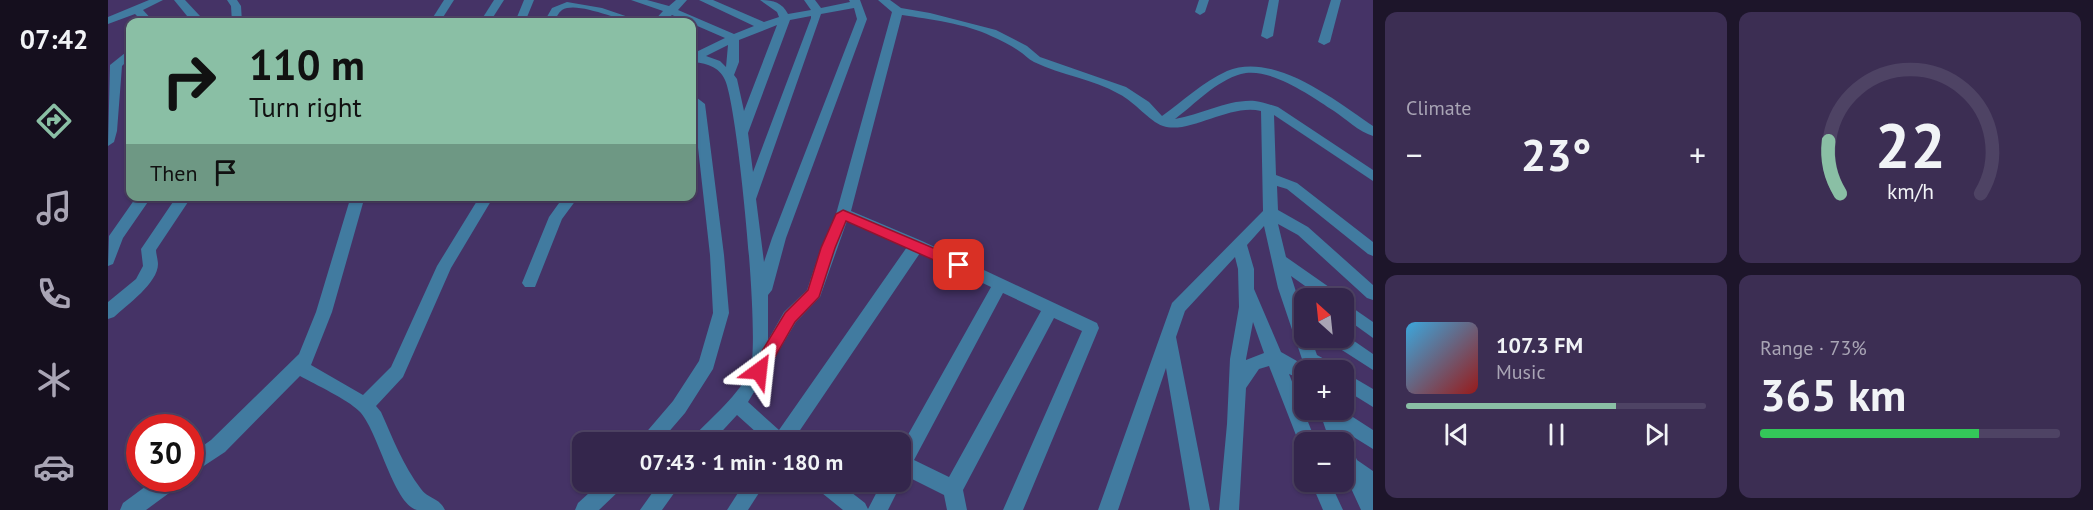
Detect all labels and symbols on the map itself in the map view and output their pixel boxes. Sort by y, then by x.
pin [933,239,984,290]
north arrow [1294,288,1354,348]
position arrow [727,339,791,403]
speed limit sign: 30 [126,414,204,492]

